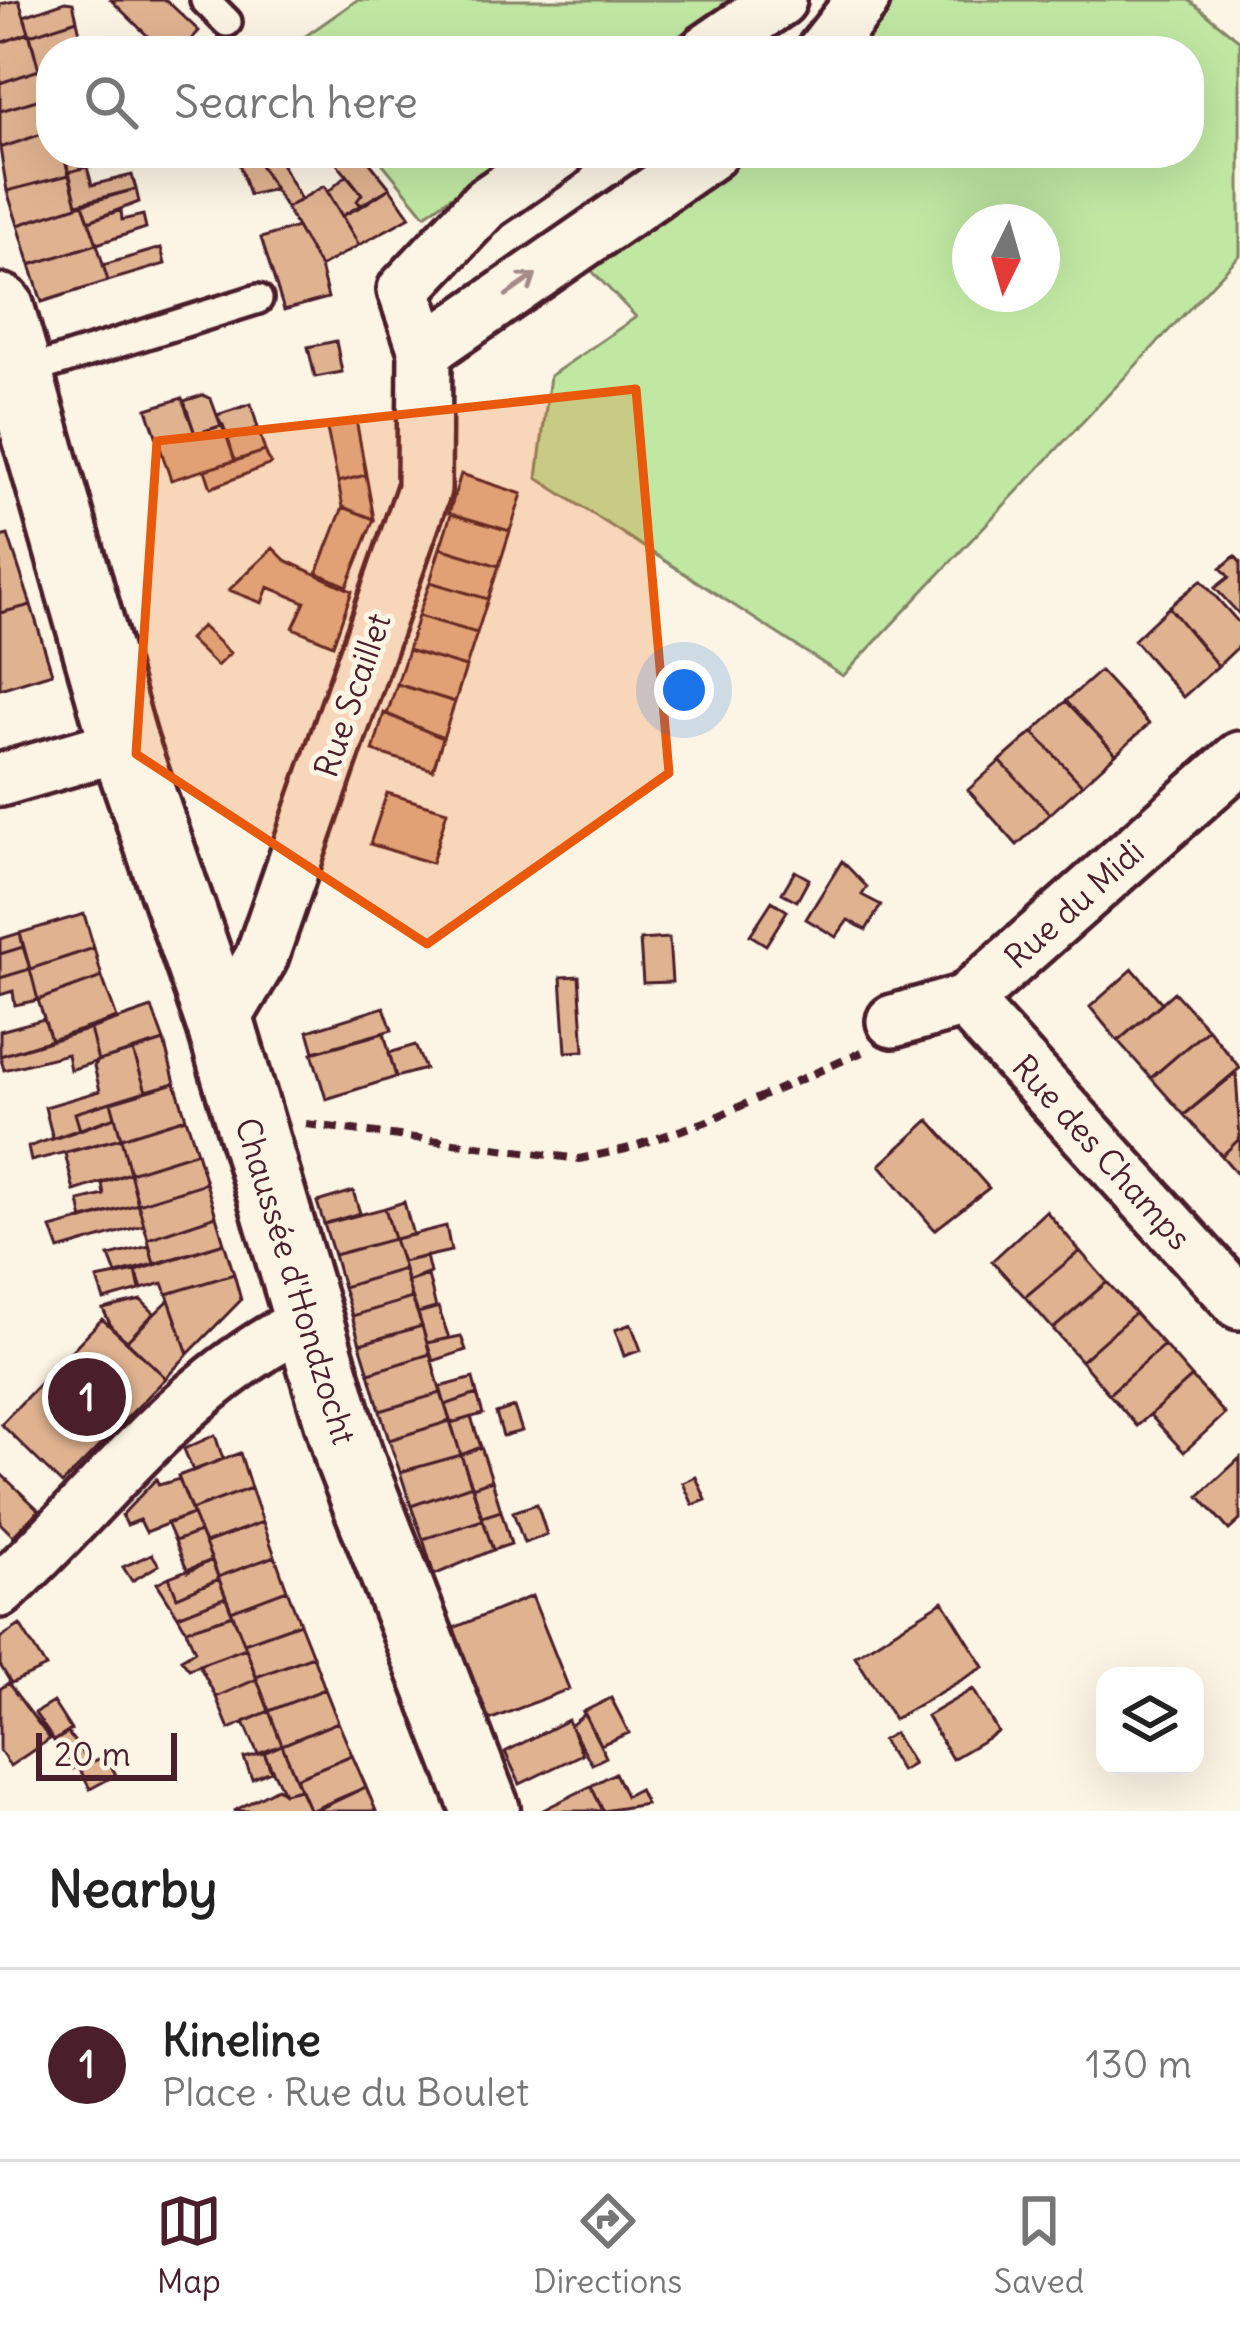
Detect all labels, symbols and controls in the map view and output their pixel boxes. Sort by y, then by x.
search box [36,36,1204,168]
icon: search [78,69,144,135]
text: Search here [174,74,418,130]
north arrow [952,204,1060,312]
one-way arrow [504,273,538,298]
street label: Rue Scaillet [304,608,400,782]
your location [654,660,714,720]
street label: Rue du Midi [996,831,1152,977]
street label: Rue des Champs [1003,1046,1201,1258]
street label: Chaussée d'Hondzocht [226,1113,366,1449]
pin: 1 [48,1352,126,1442]
map controls [1096,1667,1204,1775]
button: layers [1096,1667,1204,1775]
scale bar [36,1727,177,1780]
text: 20 m [54,1733,131,1775]
text: Nearby [48,1857,217,1921]
text: Kineline [162,2012,321,2068]
text: 1 [79,2040,95,2089]
text: 130 m [1085,2040,1192,2089]
text: Place · Rue du Boulet [162,2068,529,2117]
tab: Map [156,2188,222,2302]
tab: Directions [533,2188,682,2302]
tab: Saved [994,2188,1084,2302]

